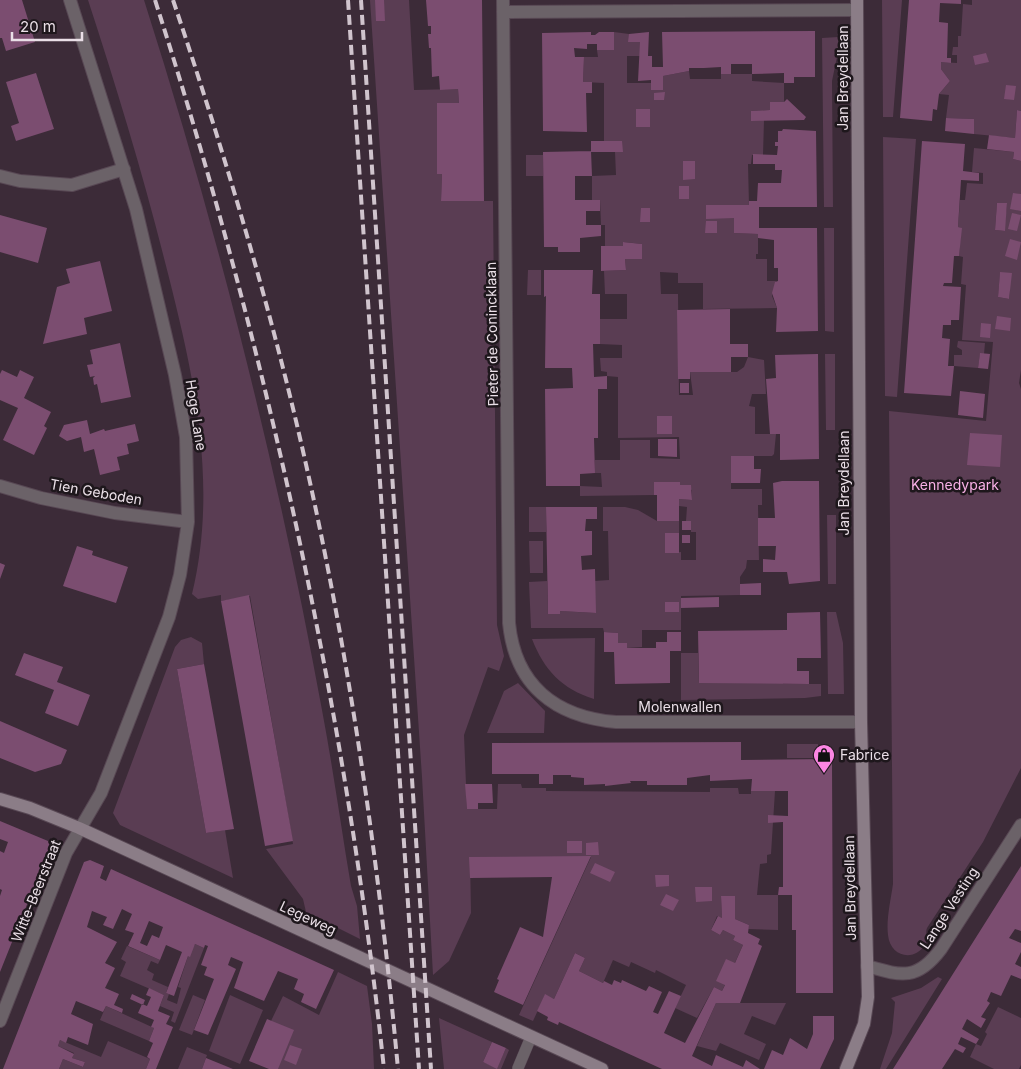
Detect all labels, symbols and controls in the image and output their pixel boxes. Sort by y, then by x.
scale bar [12,10,82,42]
text: 20 m [20,17,56,36]
street label: Jan Breydellaan [834,25,851,131]
street label: Pieter de Conincklaan [482,262,501,406]
street label: Hoge Lane [182,378,210,452]
street label: Jan Breydellaan [835,430,852,536]
street label: Tien Geboden [49,475,144,508]
park label: Kennedypark [911,476,999,493]
street label: Molenwallen [638,698,722,715]
shop icon: Fabrice [812,743,836,774]
place label: Fabrice [840,746,889,763]
street label: Jan Breydellaan [840,835,859,941]
street label: Witte-Beerstraat [7,837,64,944]
street label: Lange Vesting [916,864,981,952]
street label: Legeweg [277,897,339,938]

